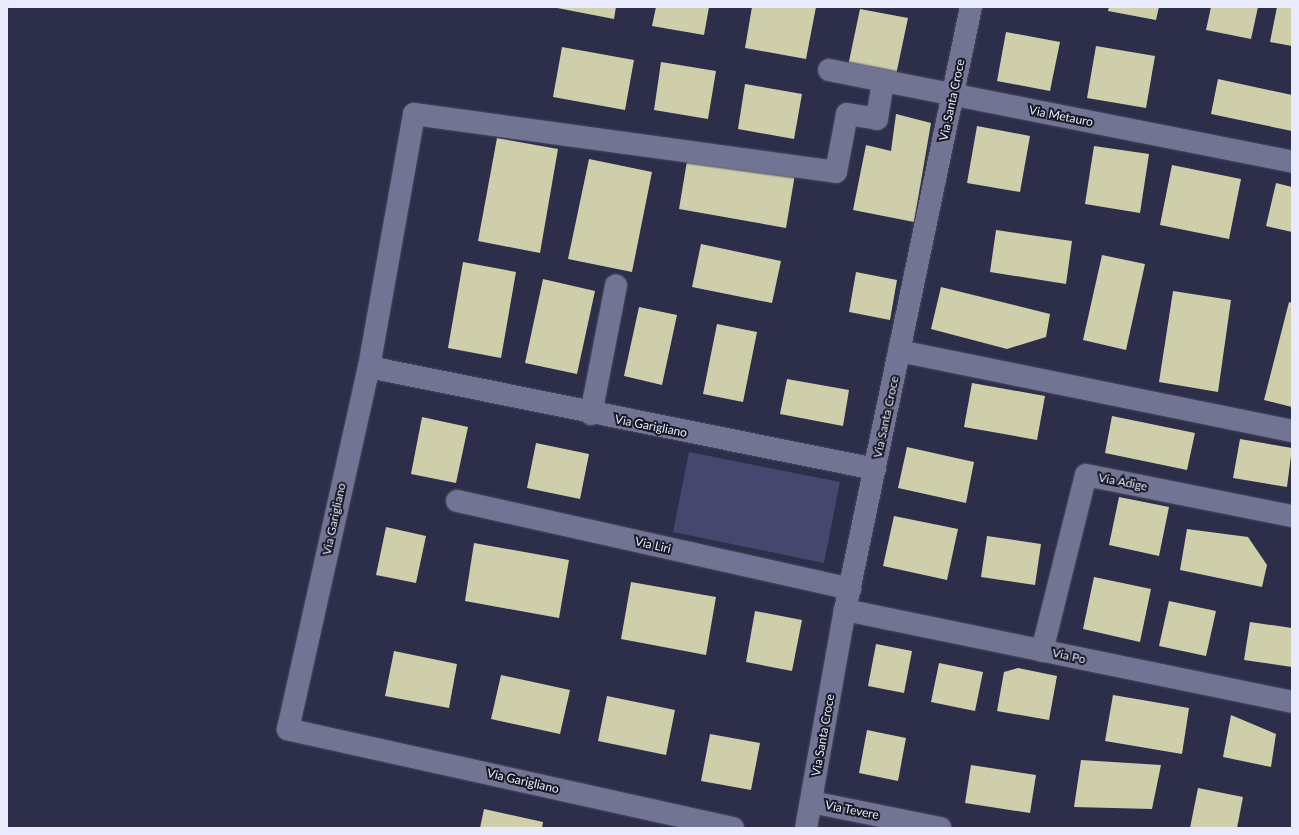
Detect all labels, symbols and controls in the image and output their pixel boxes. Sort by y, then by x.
street label: Via Santa Croce [936,58,968,142]
street label: Via Metauro [1028,103,1094,129]
street label: Via Santa Croce [870,375,902,459]
street label: Via Garigliano [614,412,688,440]
street label: Via Adige [1097,470,1149,494]
street label: Via Garigliano [319,482,349,556]
street label: Via Liri [634,534,672,556]
street label: Via Po [1051,645,1087,667]
street label: Via Santa Croce [809,693,837,777]
street label: Via Garigliano [486,766,560,796]
street label: Via Tevere [824,798,880,822]

